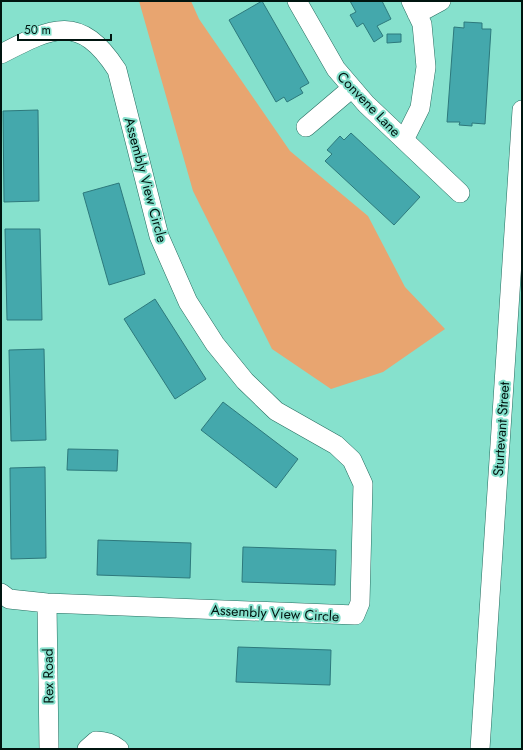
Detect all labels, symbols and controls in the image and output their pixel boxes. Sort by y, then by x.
scale bar [18,16,111,42]
text: 50 m [24,21,51,39]
street label: Convene Lane [333,67,405,141]
street label: Assembly View Circle [120,115,172,245]
street label: Sturtevant Street [488,380,514,477]
street label: Assembly View Circle [210,600,340,626]
street label: Rex Road [38,648,58,704]

